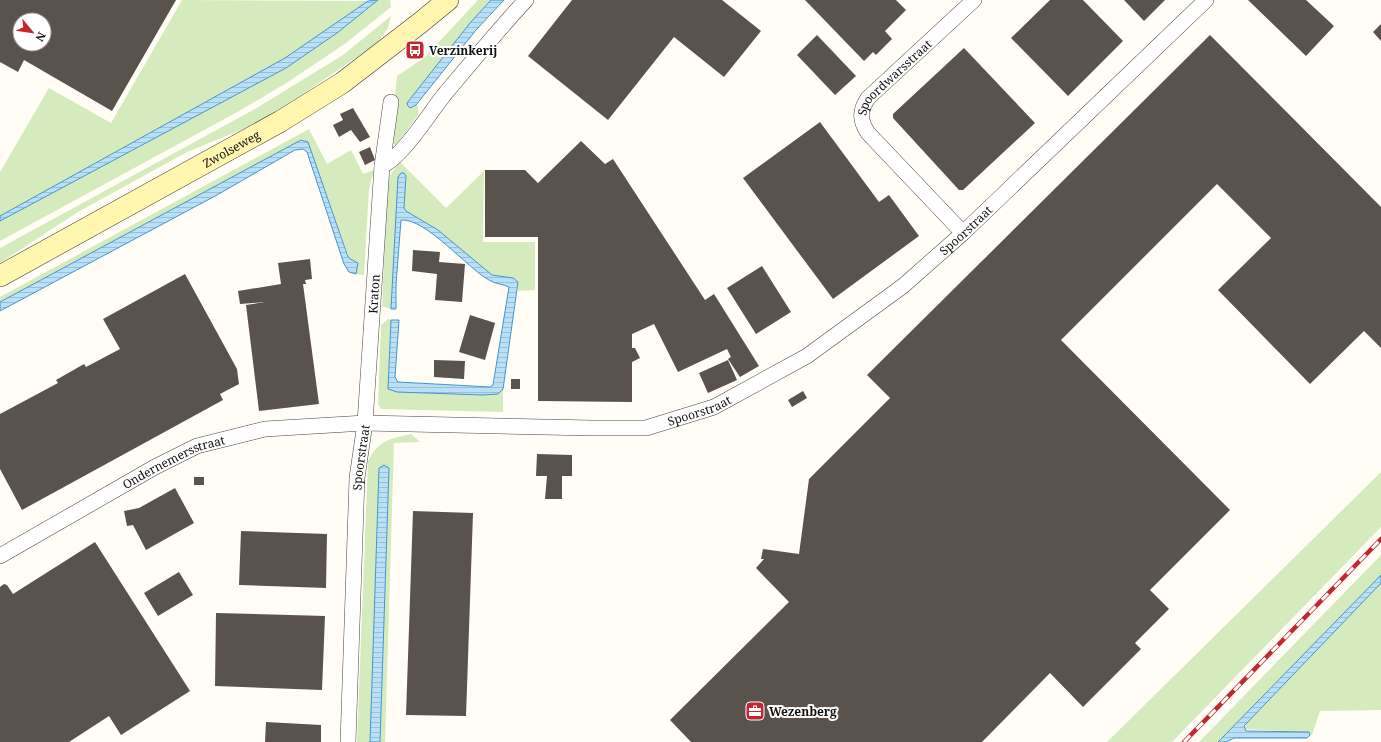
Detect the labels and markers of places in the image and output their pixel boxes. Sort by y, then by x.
bus stop icon: Verzinkerij [404,39,426,61]
place label: Verzinkerij [429,42,497,59]
office icon: Wezenberg [744,700,766,722]
place label: Wezenberg [769,703,837,720]

